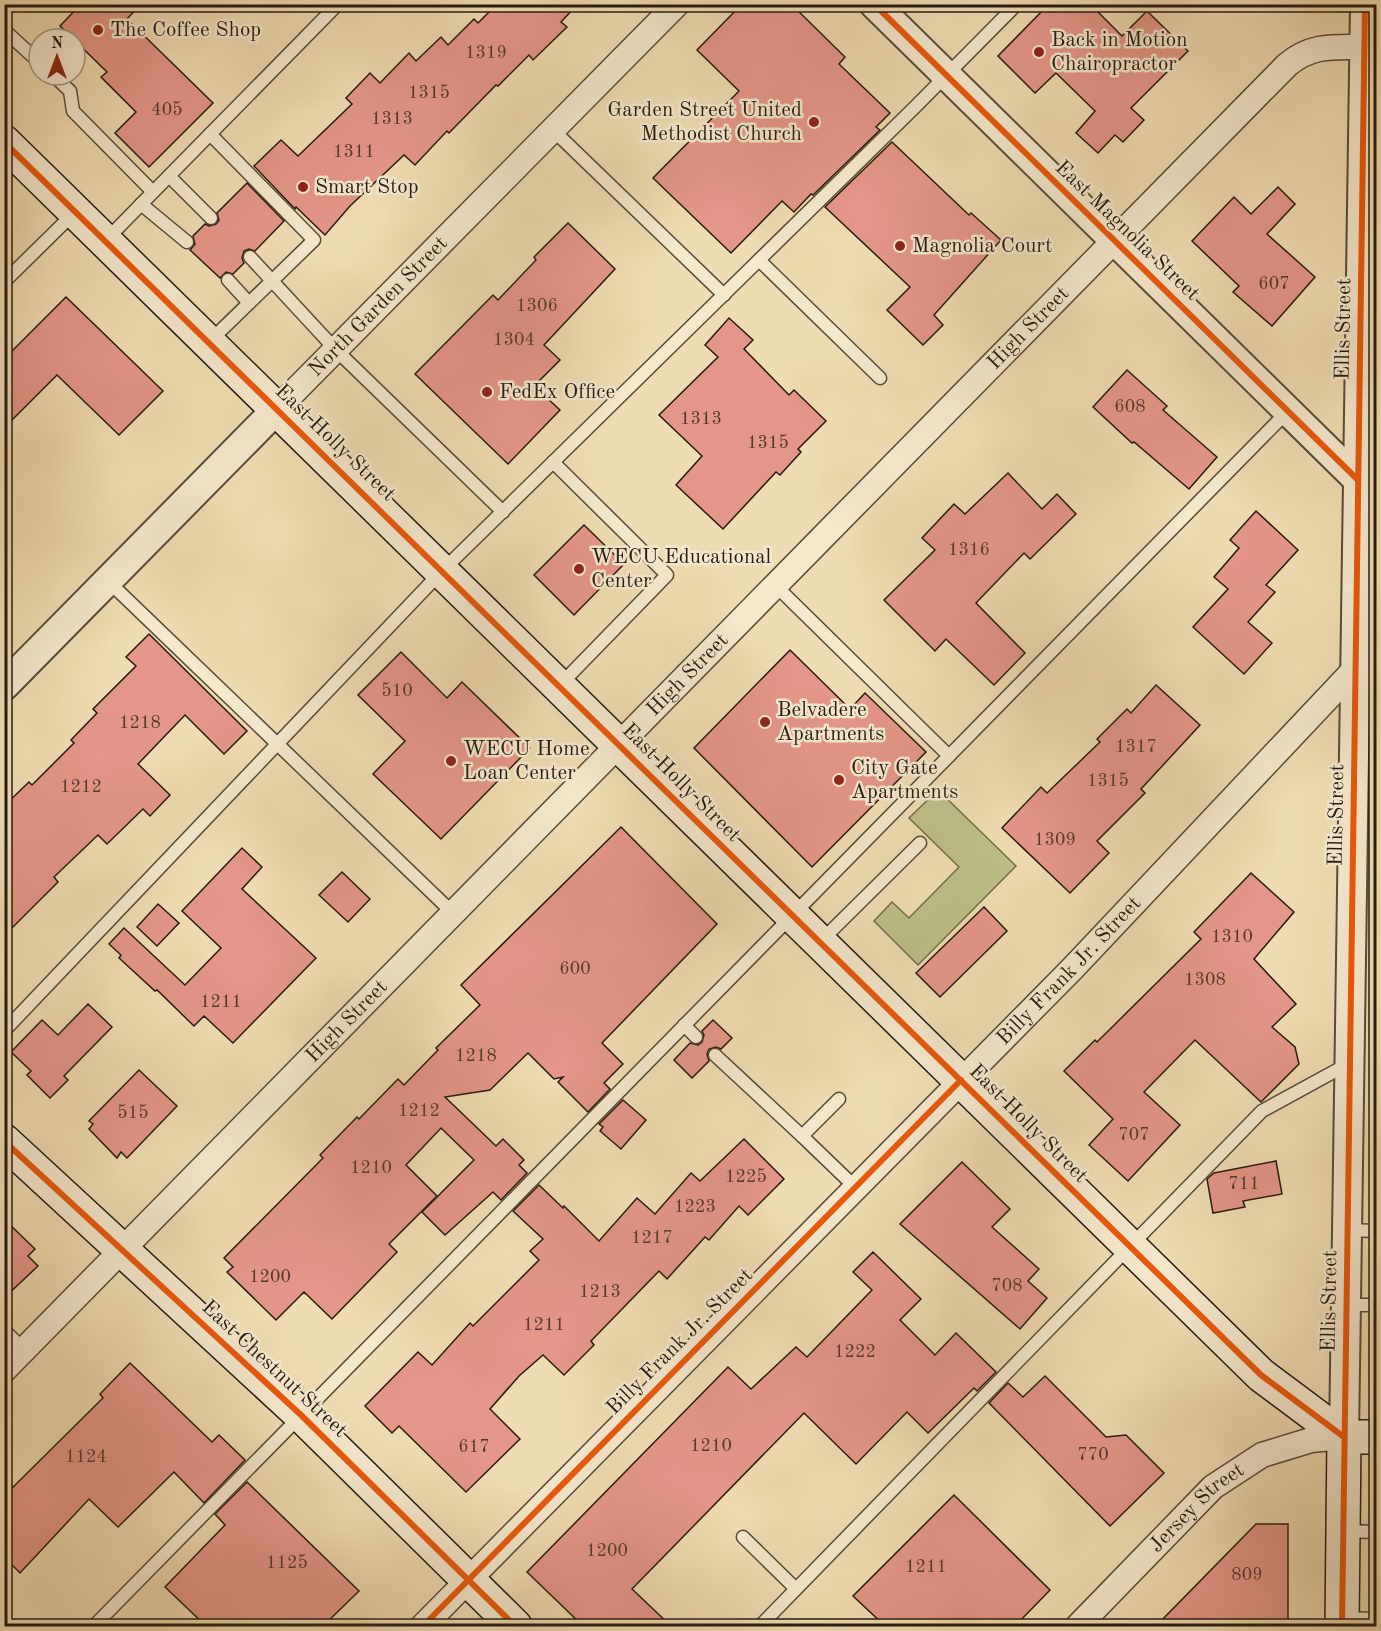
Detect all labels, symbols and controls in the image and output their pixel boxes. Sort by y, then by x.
place label: The Coffee Shop [110,20,261,41]
marker: The Coffee Shop [91,23,105,37]
north arrow [27,27,87,87]
place label: Back in Motion Chairopractor [1051,30,1188,75]
text: N [51,36,64,52]
house number: 1319 [465,44,507,62]
marker: Back in Motion Chairopractor [1032,45,1046,59]
house number: 1315 [408,84,450,102]
place label: Garden Street United Methodist Church [607,100,802,145]
house number: 405 [151,101,183,119]
house number: 1313 [371,110,413,128]
marker: Garden Street United Methodist Church [807,115,821,129]
house number: 1311 [333,143,375,161]
street label: East Magnolia Street [1051,157,1203,305]
place label: Smart Stop [315,177,419,198]
marker: Smart Stop [296,180,310,194]
street label: North Garden Street [305,232,452,381]
place label: Magnolia Court [912,236,1052,257]
marker: Magnolia Court [893,239,907,253]
house number: 607 [1258,275,1290,293]
street label: Ellis Street [1333,278,1355,380]
street label: High Street [983,283,1073,374]
house number: 1306 [516,297,558,315]
house number: 1304 [493,331,535,349]
street label: East Holly Street [271,381,399,505]
place label: FedEx Office [499,382,615,403]
marker: FedEx Office [480,385,494,399]
house number: 608 [1114,398,1146,416]
house number: 1313 [680,410,722,428]
house number: 1315 [747,434,789,452]
house number: 1316 [948,541,990,559]
place label: WECU Educational Center [591,547,772,592]
marker: WECU Educational Center [572,562,586,576]
street label: High Street [643,629,732,720]
house number: 510 [381,682,413,700]
place label: Belvadere Apartments [777,700,884,745]
house number: 1218 [119,714,161,732]
marker: Belvadere Apartments [758,715,772,729]
street label: East Holly Street [618,720,744,846]
house number: 1317 [1115,738,1157,756]
place label: WECU Home Loan Center [463,739,590,784]
marker: WECU Home Loan Center [444,754,458,768]
place label: City Gate Apartments [851,758,958,803]
street label: Ellis Street [1326,764,1348,866]
house number: 1315 [1087,772,1129,790]
marker: City Gate Apartments [832,773,846,787]
house number: 1212 [60,778,102,796]
house number: 1309 [1034,831,1076,849]
street label: Billy Frank Jr. Street [993,893,1145,1049]
house number: 1310 [1211,928,1253,946]
house number: 600 [559,960,591,978]
house number: 1308 [1184,971,1226,989]
street label: High Street [302,976,392,1067]
house number: 1211 [200,993,242,1011]
house number: 1218 [455,1047,497,1065]
street label: East Holly Street [965,1061,1091,1187]
house number: 1212 [398,1102,440,1120]
house number: 515 [117,1104,149,1122]
house number: 707 [1118,1126,1150,1144]
house number: 1210 [350,1159,392,1177]
house number: 1225 [725,1168,767,1186]
house number: 711 [1228,1175,1260,1193]
house number: 1223 [674,1198,716,1216]
house number: 1217 [631,1229,673,1247]
street label: Ellis Street [1319,1250,1341,1352]
street label: Billy Frank Jr. Street [603,1265,757,1419]
house number: 1200 [249,1268,291,1286]
house number: 708 [991,1277,1023,1295]
house number: 1213 [579,1283,621,1301]
street label: East Chestnut Street [197,1296,351,1442]
house number: 1211 [523,1316,565,1334]
house number: 1222 [834,1343,876,1361]
house number: 1210 [690,1437,732,1455]
house number: 617 [458,1438,490,1456]
house number: 770 [1077,1446,1109,1464]
house number: 1124 [65,1448,107,1466]
street label: Jersey Street [1145,1459,1248,1556]
house number: 1200 [586,1542,628,1560]
house number: 1125 [266,1554,308,1572]
house number: 1211 [905,1558,947,1576]
house number: 809 [1231,1566,1263,1584]

